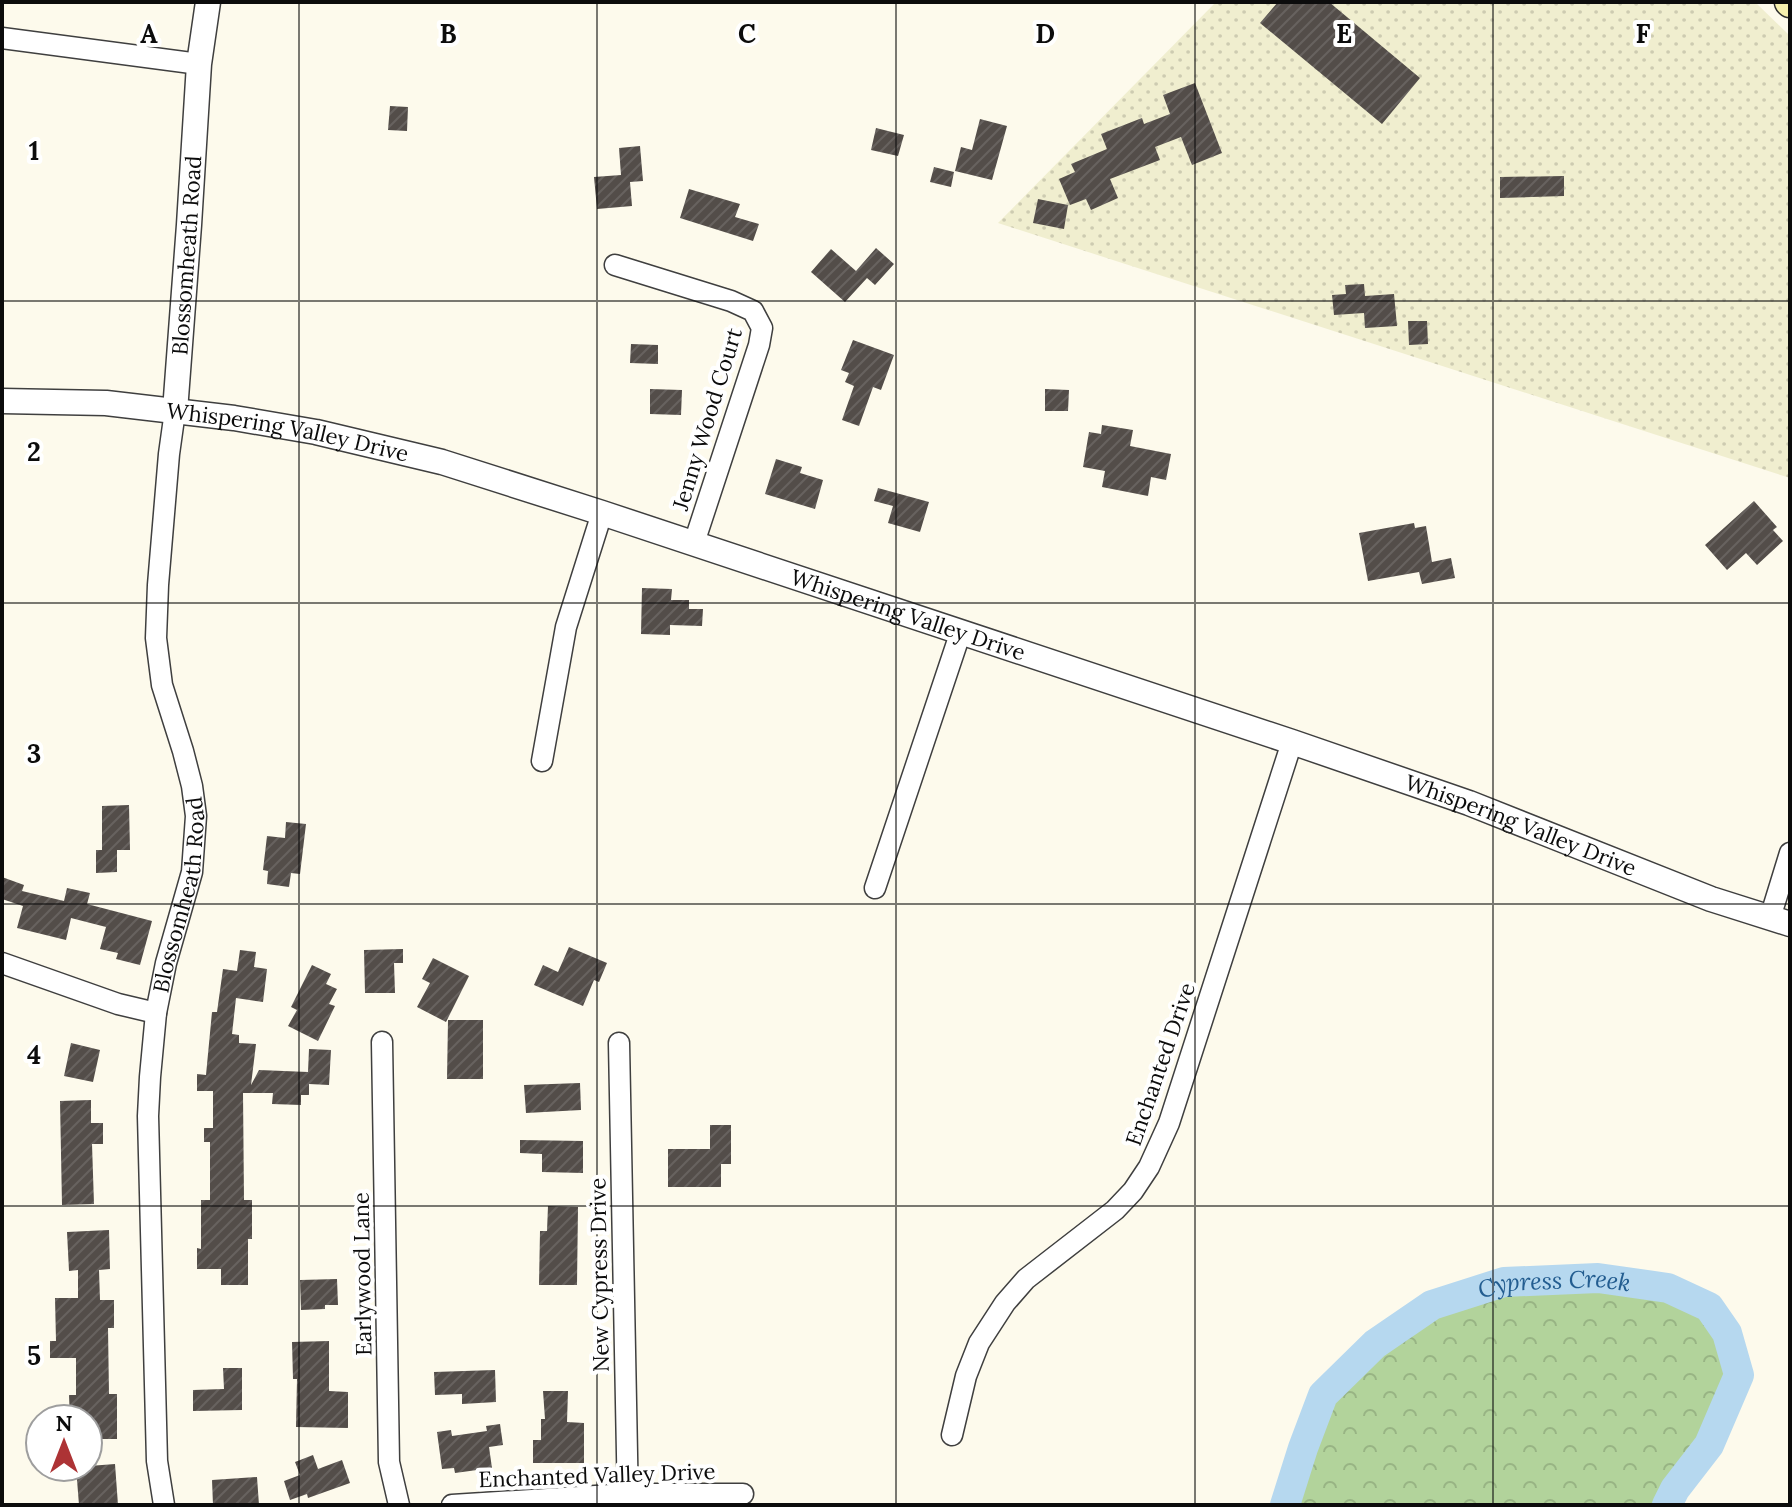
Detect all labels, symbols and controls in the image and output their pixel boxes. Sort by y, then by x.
text: A [140,17,158,50]
text: B [439,17,457,50]
text: C [738,17,756,50]
text: D [1035,17,1055,50]
text: E [1336,17,1352,50]
text: F [1636,17,1651,50]
text: 1 [29,134,39,167]
street label: Blossomheath Road [165,155,207,356]
street label: Jenny Wood Court [666,324,748,514]
street label: Whispering Valley Drive [165,396,411,468]
text: 2 [27,435,41,468]
street label: Whispering Valley Drive [787,563,1029,667]
text: 3 [27,737,41,770]
street label: Whispering Valley Drive [1402,768,1641,882]
street label: Blossomheath Road [146,795,211,995]
street label: Enchanted Drive [1119,979,1201,1149]
text: 4 [27,1038,41,1071]
street label: New Cypress Drive [583,1178,615,1372]
street label: Earlywood Lane [347,1192,377,1356]
water label: Cypress Creek [1474,1262,1633,1305]
text: 5 [27,1339,41,1372]
north arrow [24,1403,104,1483]
text: N [55,1409,73,1437]
street label: Enchanted Valley Drive [478,1457,716,1493]

